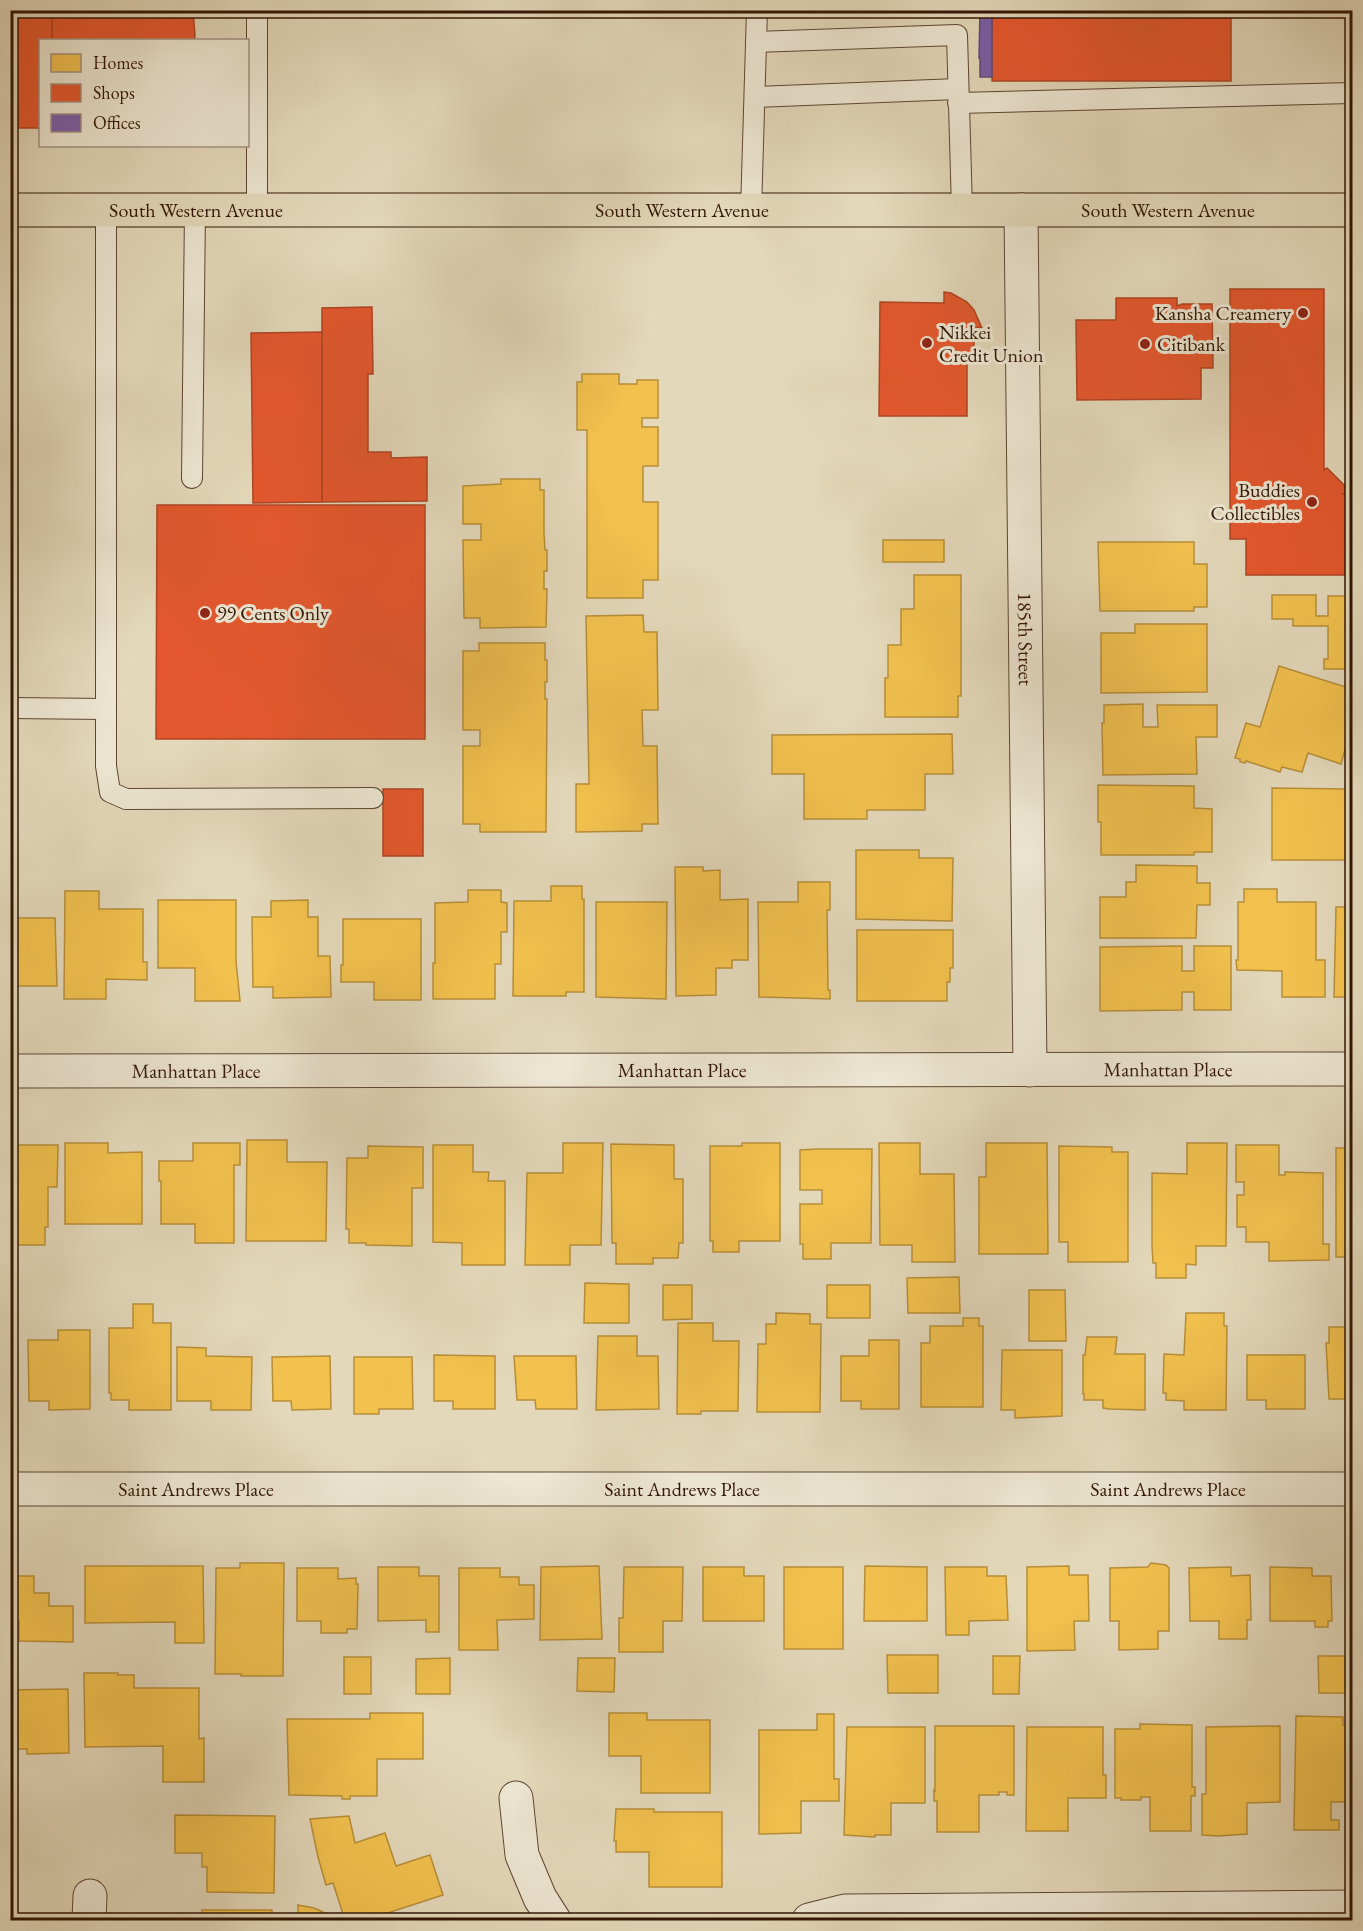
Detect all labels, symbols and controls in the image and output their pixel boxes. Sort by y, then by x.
legend [39,39,249,147]
text: Homes [93,51,144,74]
text: Shops [93,81,135,104]
text: Offices [93,111,141,134]
street label: South Western Avenue [109,197,283,223]
street label: South Western Avenue [595,197,769,223]
street label: South Western Avenue [1081,197,1255,223]
place label: Kansha Creamery [1155,300,1291,326]
marker: Kansha Creamery [1296,306,1310,320]
place label: Nikkei Credit Union [939,319,1044,368]
place label: Citibank [1157,331,1226,357]
marker: Nikkei Credit Union [920,336,934,350]
marker: Citibank [1138,337,1152,351]
place label: Buddies Collectibles [1211,477,1300,526]
marker: Buddies Collectibles [1305,495,1319,509]
street label: 185th Street [1012,592,1039,687]
place label: 99 Cents Only [217,600,329,626]
marker: 99 Cents Only [198,606,212,620]
street label: Manhattan Place [1103,1056,1233,1082]
street label: Manhattan Place [617,1057,747,1083]
street label: Manhattan Place [131,1058,261,1084]
street label: Saint Andrews Place [118,1476,274,1502]
street label: Saint Andrews Place [604,1476,760,1502]
street label: Saint Andrews Place [1090,1476,1246,1502]

